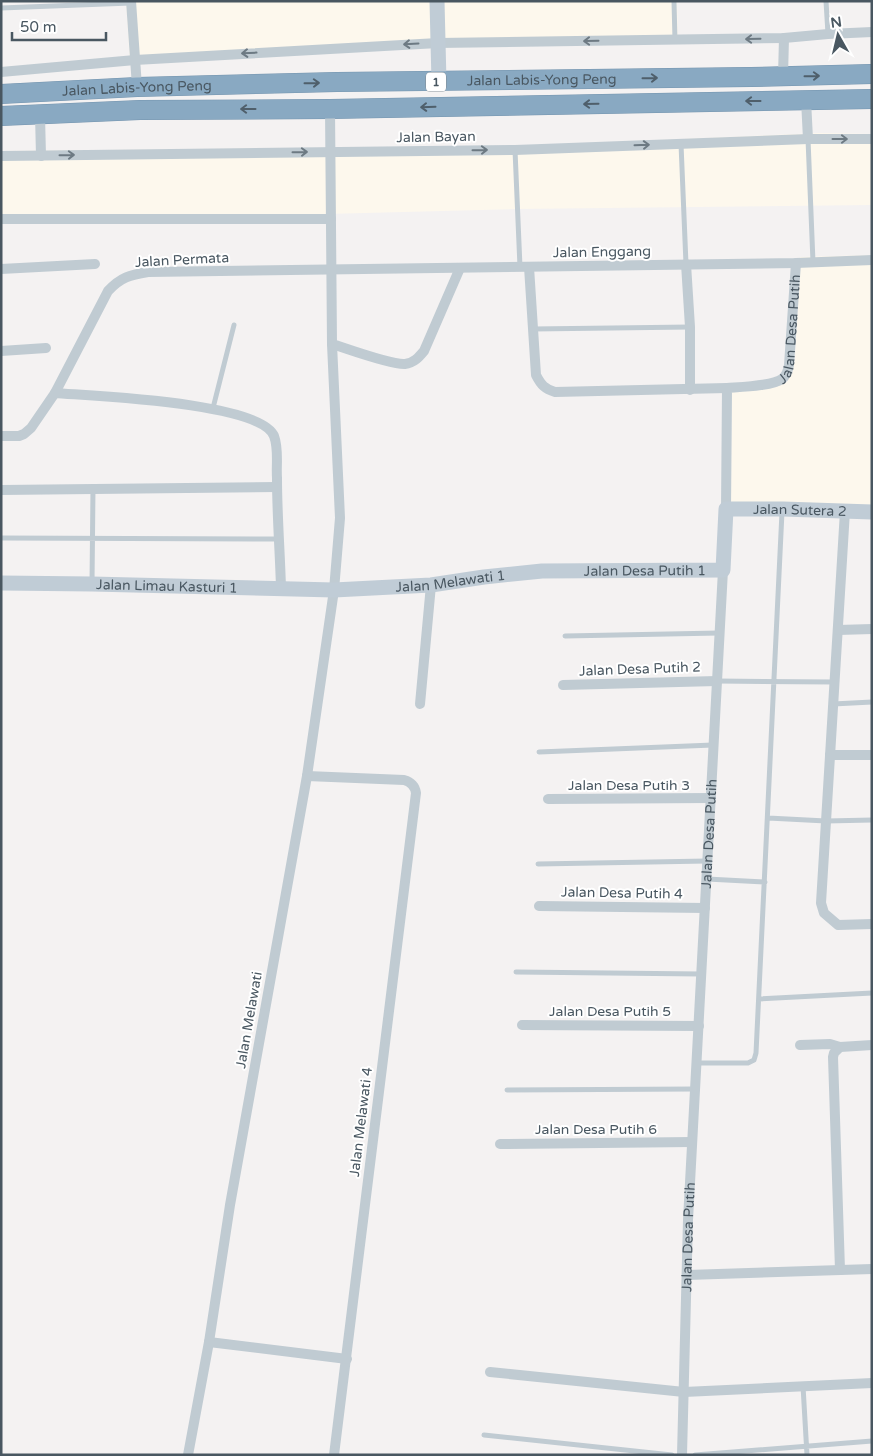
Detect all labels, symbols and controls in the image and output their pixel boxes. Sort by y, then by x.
scale bar [12,10,106,42]
north arrow [813,10,863,60]
text: N [830,13,843,32]
text: 50 m [20,18,57,36]
one-way arrow [745,34,761,43]
one-way arrow [583,36,600,46]
one-way arrow [403,40,419,49]
one-way arrow [241,49,257,58]
street label: Jalan Labis-Yong Peng [467,70,617,89]
one-way arrow [804,71,820,80]
road number: 1 [426,72,446,91]
one-way arrow [641,73,657,83]
street label: Jalan Labis-Yong Peng [62,77,212,99]
one-way arrow [304,78,320,88]
one-way arrow [745,96,762,106]
one-way arrow [583,99,599,109]
one-way arrow [420,102,436,112]
one-way arrow [240,104,256,114]
street label: Jalan Bayan [396,128,476,146]
one-way arrow [832,134,848,144]
one-way arrow [634,141,650,150]
one-way arrow [472,145,488,155]
one-way arrow [292,147,308,157]
one-way arrow [59,151,75,160]
street label: Jalan Enggang [553,243,651,261]
street label: Jalan Permata [135,249,229,271]
street label: Jalan Desa Putih [774,274,804,388]
street label: Jalan Sutera 2 [753,501,847,520]
street label: Jalan Desa Putih 1 [584,562,706,579]
street label: Jalan Melawati 1 [395,566,506,595]
street label: Jalan Limau Kasturi 1 [96,576,238,596]
street label: Jalan Desa Putih 2 [579,658,701,680]
street label: Jalan Desa Putih 3 [568,777,690,794]
street label: Jalan Desa Putih [697,778,720,889]
street label: Jalan Desa Putih 4 [561,883,683,903]
street label: Jalan Melawati [232,970,266,1070]
street label: Jalan Desa Putih 5 [549,1003,671,1020]
street label: Jalan Melawati 4 [346,1066,376,1178]
street label: Jalan Desa Putih 6 [535,1121,657,1138]
street label: Jalan Desa Putih [678,1182,699,1292]

